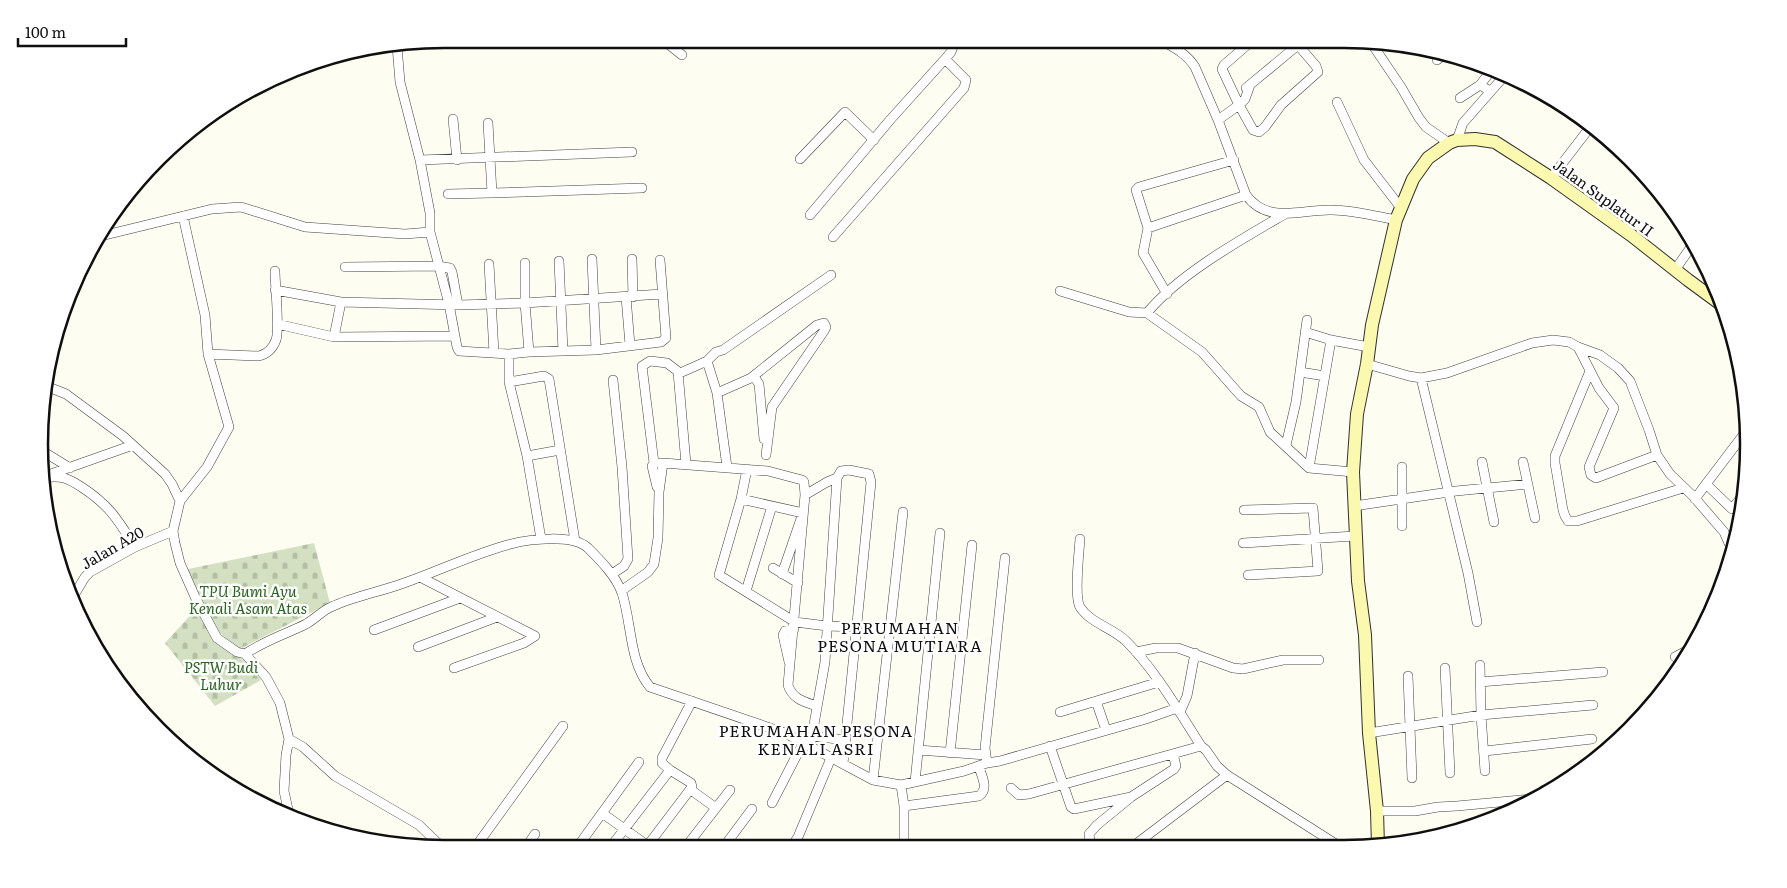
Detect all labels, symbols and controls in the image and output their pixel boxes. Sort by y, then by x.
scale bar [18,15,125,47]
text: 100 m [25,20,66,43]
street label: Jalan Suplatur II [1549,153,1659,241]
street label: Jalan A20 [76,520,148,574]
park label: TPU Bumi Ayu Kenali Asam Atas [189,579,307,619]
district label: PERUMAHAN PESONA MUTIARA [817,615,983,657]
park label: PSTW Budi Luhur [184,655,259,695]
district label: PERUMAHAN PESONA KENALI ASRI [719,718,913,760]

